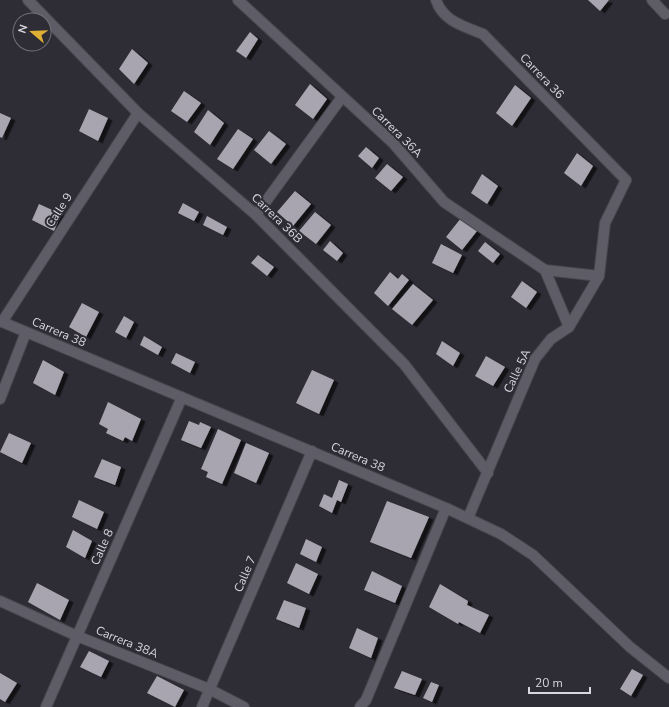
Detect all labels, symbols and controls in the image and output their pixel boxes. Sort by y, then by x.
north arrow [12,12,52,52]
text: N [15,23,31,35]
street label: Carrera 36 [516,50,568,102]
street label: Carrera 36A [368,103,426,161]
street label: Calle 9 [42,190,76,230]
street label: Carrera 36B [248,190,306,246]
street label: Carrera 38 [30,313,88,351]
street label: Calle 5A [500,346,534,396]
street label: Carrera 38 [329,438,387,476]
street label: Calle 8 [87,526,117,568]
street label: Calle 7 [230,553,260,595]
street label: Carrera 38A [93,622,161,662]
scale bar [529,669,590,695]
text: 20 m [535,675,563,691]

